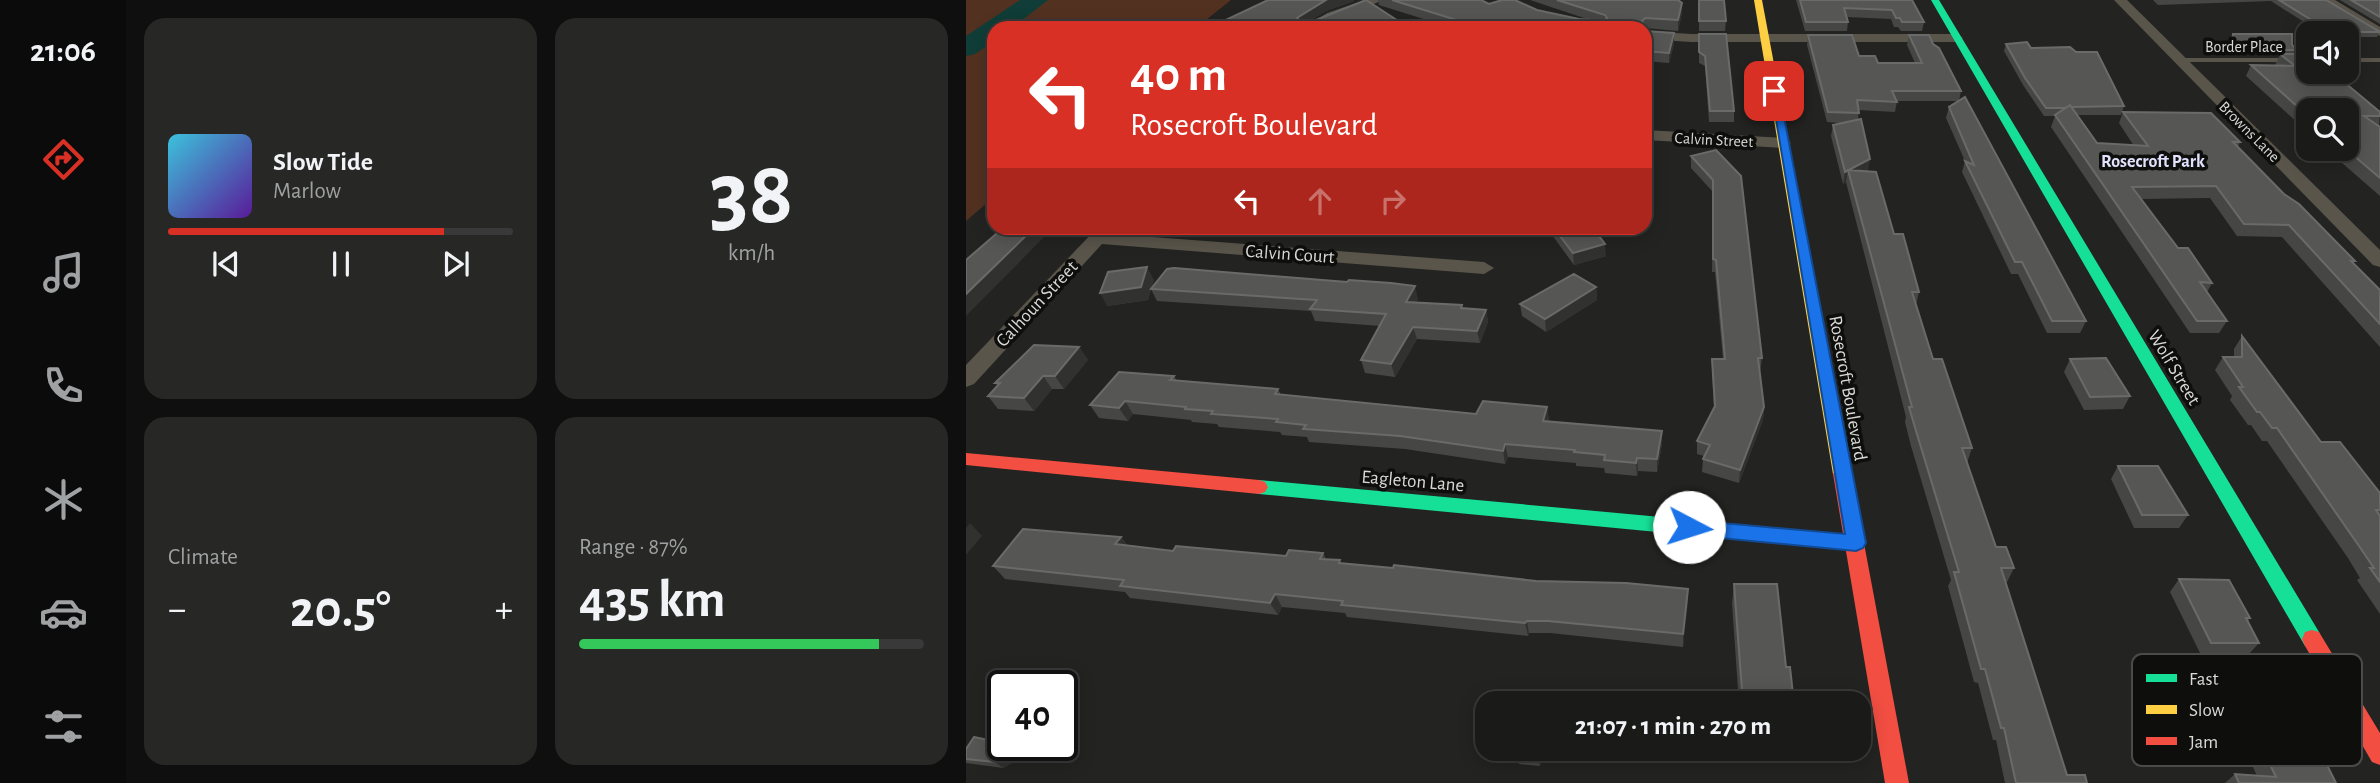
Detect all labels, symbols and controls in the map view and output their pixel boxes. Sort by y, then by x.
map controls [2296,21,2359,161]
button: sound [2296,21,2359,84]
text: 21:06 [30,35,96,67]
street label: Border Place [2205,39,2283,55]
icon: left [1015,49,1106,140]
text: 40 m [1130,51,1227,100]
pin [1744,61,1804,121]
icon: arrive [1755,72,1793,110]
street label: Browns Lane [2216,98,2283,165]
button: search [2296,98,2359,161]
text: Rosecroft Boulevard [1130,109,1378,141]
street label: Calvin Street [1674,130,1754,150]
icon: directions [39,135,88,184]
text: Slow Tide [273,149,373,175]
text: 38 [709,149,794,240]
district label: Rosecroft Park [2101,153,2205,171]
text: Marlow [273,180,341,203]
icon: left [1228,182,1266,220]
icon: ahead [1301,182,1339,220]
icon: right [1374,182,1412,220]
text: km/h [728,242,775,265]
street label: Calvin Court [1245,242,1335,267]
icon: previous [207,245,245,283]
icon: pause [322,245,360,283]
icon: next [437,245,475,283]
icon: music [39,248,88,297]
street label: Calhoun Street [993,257,1081,351]
street label: Rosecroft Boulevard [1825,314,1870,462]
street label: Wolf Street [2144,327,2203,409]
icon: phone [39,361,88,410]
street label: Eagleton Lane [1361,468,1465,495]
icon: climate [39,475,88,524]
position arrow [1652,490,1726,564]
text: Range · 87% [579,536,688,559]
text: Climate [168,546,238,569]
text: 435 km [579,574,726,626]
text: 20.5° [290,584,391,636]
icon: car [39,588,88,637]
text: − [168,591,186,629]
text: + [495,591,513,629]
legend [2132,654,2362,766]
speed limit sign: 40 [987,670,1078,761]
text: Fast [2189,670,2219,689]
text: Slow [2189,701,2225,720]
icon: filters [39,702,88,751]
text: 21:07 · 1 min · 270 m [1575,713,1771,739]
text: Jam [2189,733,2218,752]

